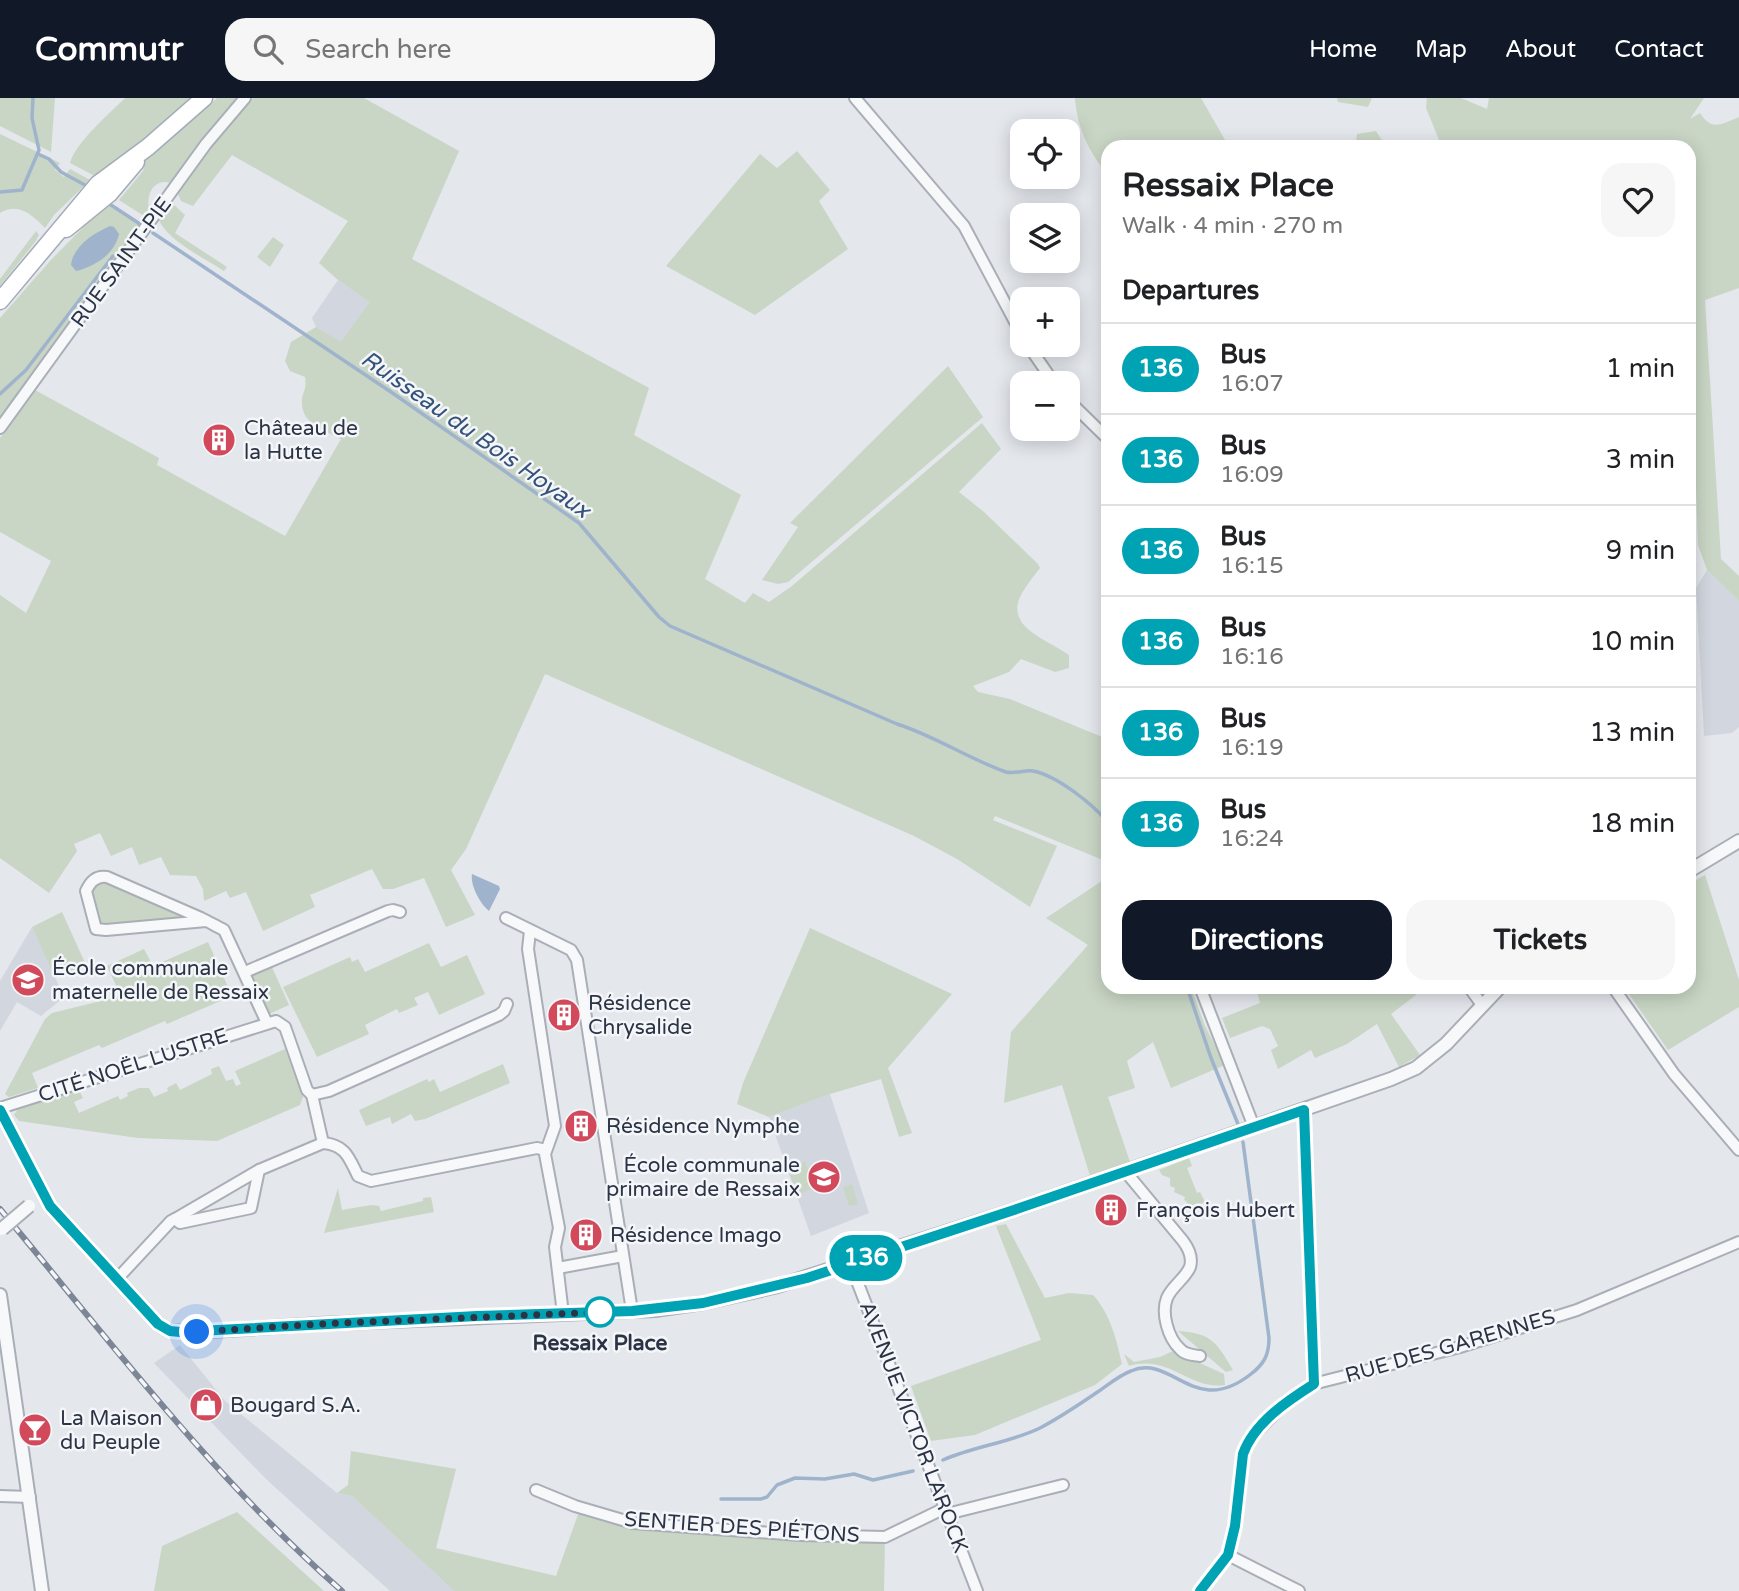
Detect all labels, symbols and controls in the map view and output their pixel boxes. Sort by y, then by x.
search box [225,18,715,81]
text: Commutr [35,30,183,69]
icon: search [249,30,287,68]
text: Search here [305,34,451,65]
text: Home [1309,35,1377,64]
text: Map [1415,35,1467,64]
text: About [1505,35,1576,64]
text: Contact [1614,35,1704,64]
map controls [1010,119,1080,441]
button: locate [1010,119,1080,189]
button: heart [1601,163,1675,237]
text: Ressaix Place [1122,166,1334,205]
street label: RUE SAINT-PIE [66,192,177,332]
button: layers [1010,203,1080,273]
text: Walk · 4 min · 270 m [1122,212,1343,240]
text: Departures [1122,275,1259,306]
button: + [1010,287,1080,357]
text: Bus [1220,339,1266,370]
water label: Ruisseau du Bois Hoyaux [356,345,597,526]
text: 1 min [1606,353,1675,384]
text: 136 [1138,354,1183,383]
text: 16:07 [1220,370,1284,398]
button: − [1010,371,1080,441]
place label: Château de la Hutte [244,416,358,465]
building icon: Château de la Hutte [200,421,238,459]
text: Bus [1220,430,1266,461]
text: 3 min [1606,444,1675,475]
text: 136 [1138,445,1183,474]
text: 16:09 [1220,461,1284,489]
text: Bus [1220,521,1266,552]
text: 9 min [1606,535,1675,566]
text: 136 [1138,536,1183,565]
text: 16:15 [1220,552,1284,580]
text: Bus [1220,612,1266,643]
text: 10 min [1589,626,1675,657]
text: 136 [1138,627,1183,656]
text: 16:16 [1220,643,1284,671]
text: Bus [1220,703,1266,734]
text: 13 min [1589,717,1675,748]
text: 136 [1138,718,1183,747]
text: 16:19 [1220,734,1284,762]
text: Bus [1220,794,1266,825]
text: 18 min [1589,808,1675,839]
text: 136 [1138,809,1183,838]
text: 16:24 [1220,825,1284,853]
button: Directions [1122,900,1392,980]
button: Tickets [1406,900,1675,980]
place label: École communale maternelle de Ressaix [52,956,269,1005]
school or university icon: École communale maternelle de Ressaix [9,961,47,999]
place label: Résidence Chrysalide [588,991,692,1040]
building icon: Résidence Chrysalide [545,996,583,1034]
street label: CITÉ NOËL LUSTRE [35,1023,231,1108]
building icon: Résidence Nymphe [562,1107,600,1145]
place label: Résidence Nymphe [606,1114,800,1139]
place label: École communale primaire de Ressaix [606,1153,800,1202]
school or university icon: École communale primaire de Ressaix [805,1158,843,1196]
building icon: François Hubert [1092,1191,1130,1229]
place label: François Hubert [1136,1198,1295,1223]
building icon: Résidence Imago [567,1216,605,1254]
place label: Résidence Imago [610,1223,781,1248]
line badge: 136 [826,1235,906,1281]
text: 136 [843,1243,889,1272]
marker: Ressaix Place [585,1297,615,1327]
street label: AVENUE VICTOR LAROCK [854,1298,973,1556]
street label: RUE DES GARENNES [1342,1305,1558,1388]
your location [179,1314,214,1349]
place label: Ressaix Place [533,1331,668,1356]
shop icon: Bougard S.A. [187,1386,225,1424]
place label: Bougard S.A. [230,1393,361,1418]
place label: La Maison du Peuple [60,1406,162,1455]
bar icon: La Maison du Peuple [16,1411,54,1449]
street label: SENTIER DES PIÉTONS [623,1507,861,1548]

